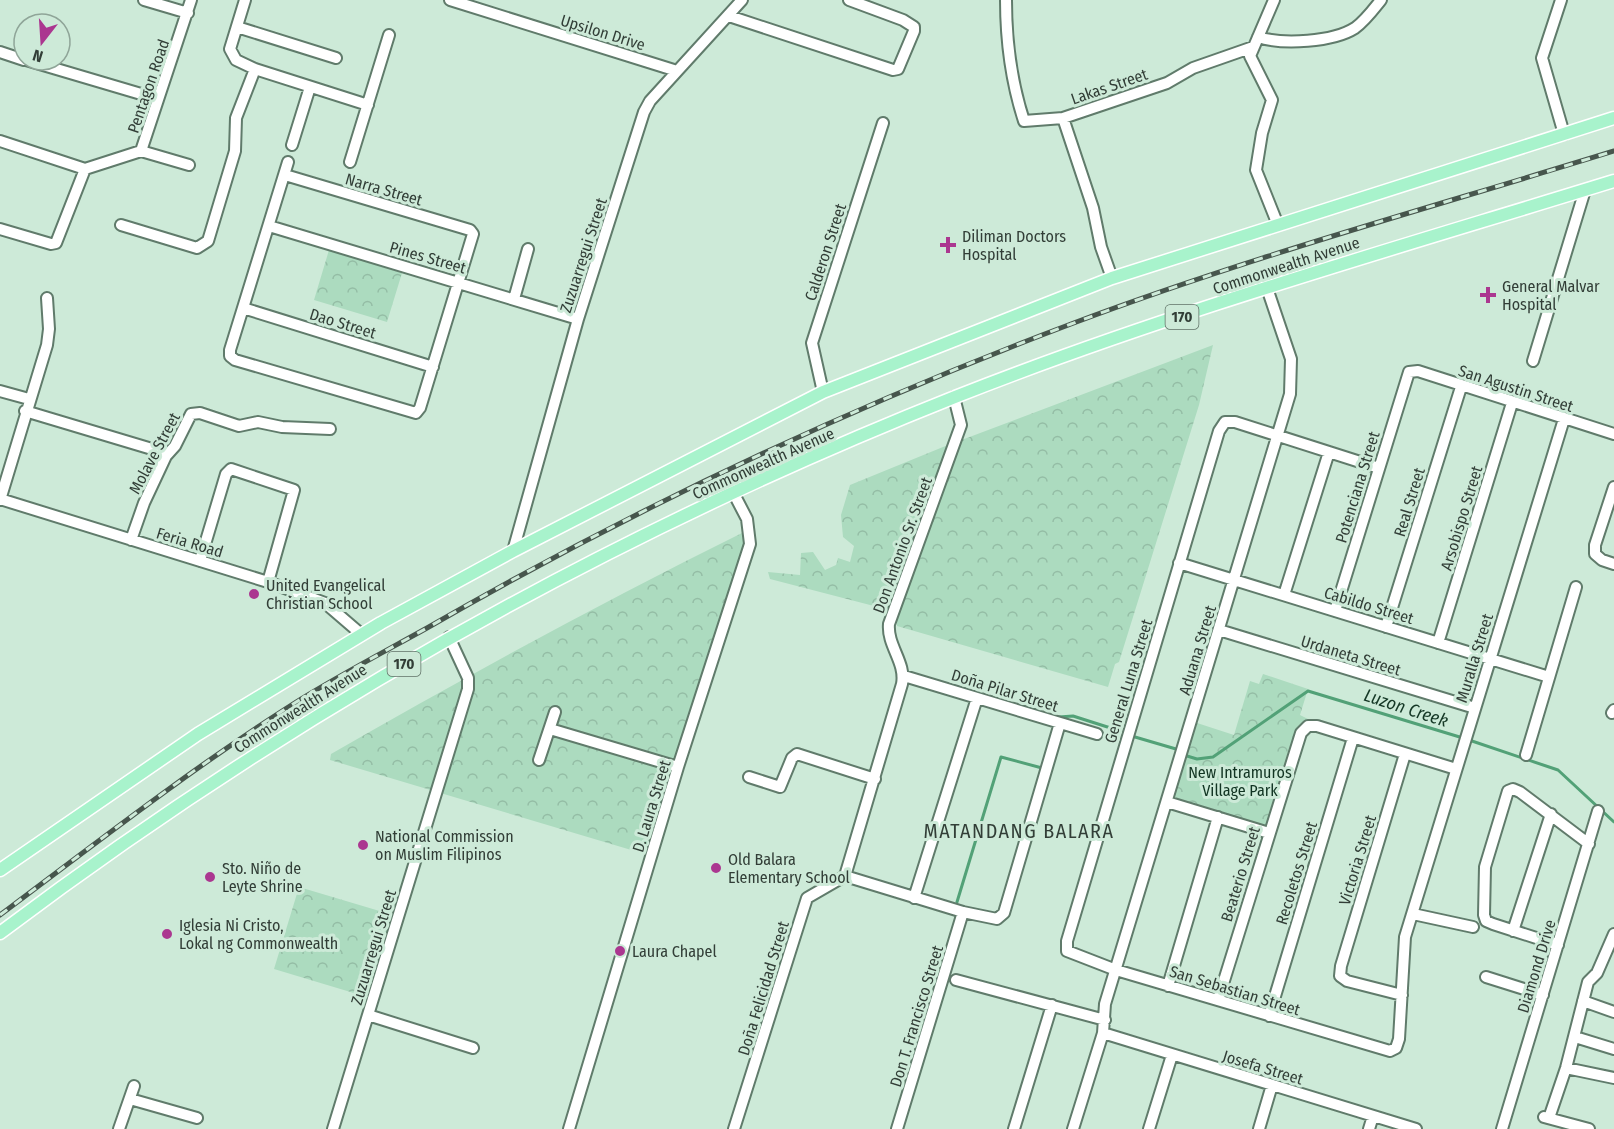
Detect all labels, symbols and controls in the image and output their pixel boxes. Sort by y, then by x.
street label: Upsilon Drive [558,11,648,54]
north arrow [12,12,72,72]
street label: Pentagon Road [124,37,173,136]
text: N [30,45,45,66]
street label: Lakas Street [1068,64,1151,108]
street label: Narra Street [343,169,425,210]
street label: Zuzuarregui Street [556,195,611,315]
street label: Calderon Street [801,200,850,303]
place label: Diliman Doctors Hospital [962,227,1066,264]
street label: Commonwealth Avenue [1210,233,1362,298]
marker: Diliman Doctors Hospital [939,236,957,254]
street label: Pines Street [387,238,469,278]
place label: General Malvar Hospital [1502,277,1600,314]
marker: General Malvar Hospital [1479,286,1497,304]
street label: Dao Street [307,304,379,343]
road number: 170 [1166,305,1198,329]
street label: San Agustin Street [1456,361,1576,416]
street label: Molave Street [125,409,184,497]
street label: Commonwealth Avenue [689,424,837,503]
street label: Potenciana Street [1331,428,1384,545]
street label: Arsobispo Street [1437,463,1487,573]
street label: Real Street [1390,465,1429,539]
street label: Don Antonio Sr. Street [869,474,936,616]
street label: Feria Road [154,523,226,562]
place label: United Evangelical Christian School [266,576,385,613]
street label: Cabildo Street [1322,583,1417,628]
marker: United Evangelical Christian School [247,587,261,601]
street label: Aduana Street [1175,602,1220,697]
street label: Muralla Street [1452,611,1497,705]
street label: General Luna Street [1101,616,1157,745]
street label: Urdaneta Street [1299,631,1404,680]
road number: 170 [388,652,420,676]
street label: Commonwealth Avenue [230,660,370,757]
street label: Doña Pilar Street [949,665,1061,716]
water label: Luzon Creek [1361,684,1451,732]
street label: D. Laura Street [628,757,675,855]
park label: New Intramuros Village Park [1188,763,1292,800]
street label: Victoria Street [1335,812,1380,907]
district label: MATANDANG BALARA [923,819,1115,843]
street label: Recoletos Street [1272,819,1321,927]
street label: Beaterio Street [1217,824,1264,924]
place label: National Commission on Muslim Filipinos [375,827,514,864]
marker: National Commission on Muslim Filipinos [356,838,370,852]
place label: Old Balara Elementary School [728,850,850,887]
place label: Sto. Niño de Leyte Shrine [222,859,303,896]
marker: Old Balara Elementary School [709,861,723,875]
marker: Sto. Niño de Leyte Shrine [203,870,217,884]
street label: Zuzuarregui Street [347,887,400,1007]
place label: Iglesia Ni Cristo, Lokal ng Commonwealth [179,916,338,953]
street label: Diamond Drive [1513,917,1560,1015]
street label: Doña Felicidad Street [734,918,793,1058]
marker: Iglesia Ni Cristo, Lokal ng Commonwealth [160,927,174,941]
place label: Laura Chapel [632,942,717,961]
street label: Don T. Francisco Street [886,942,947,1089]
marker: Laura Chapel [613,944,627,958]
street label: San Sebastian Street [1167,962,1303,1020]
street label: Josefa Street [1220,1046,1306,1089]

